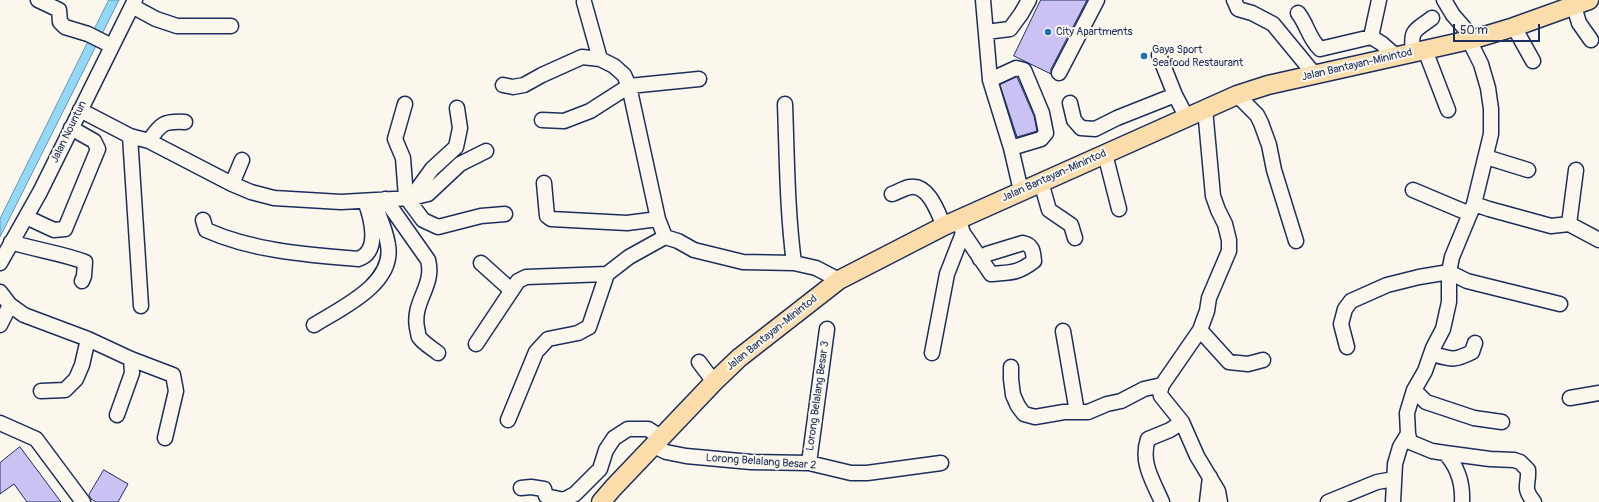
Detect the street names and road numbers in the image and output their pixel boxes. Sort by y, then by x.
street label: Jalan Bantayan-Minintod [1300,46,1414,84]
street label: Jalan Nountun [48,99,90,165]
street label: Jalan Bantayan-Minintod [1000,147,1108,205]
street label: Jalan Bantayan-Minintod [724,292,820,374]
street label: Lorong Belalang Besar 3 [804,340,832,452]
street label: Lorong Belalang Besar 2 [705,452,817,472]

